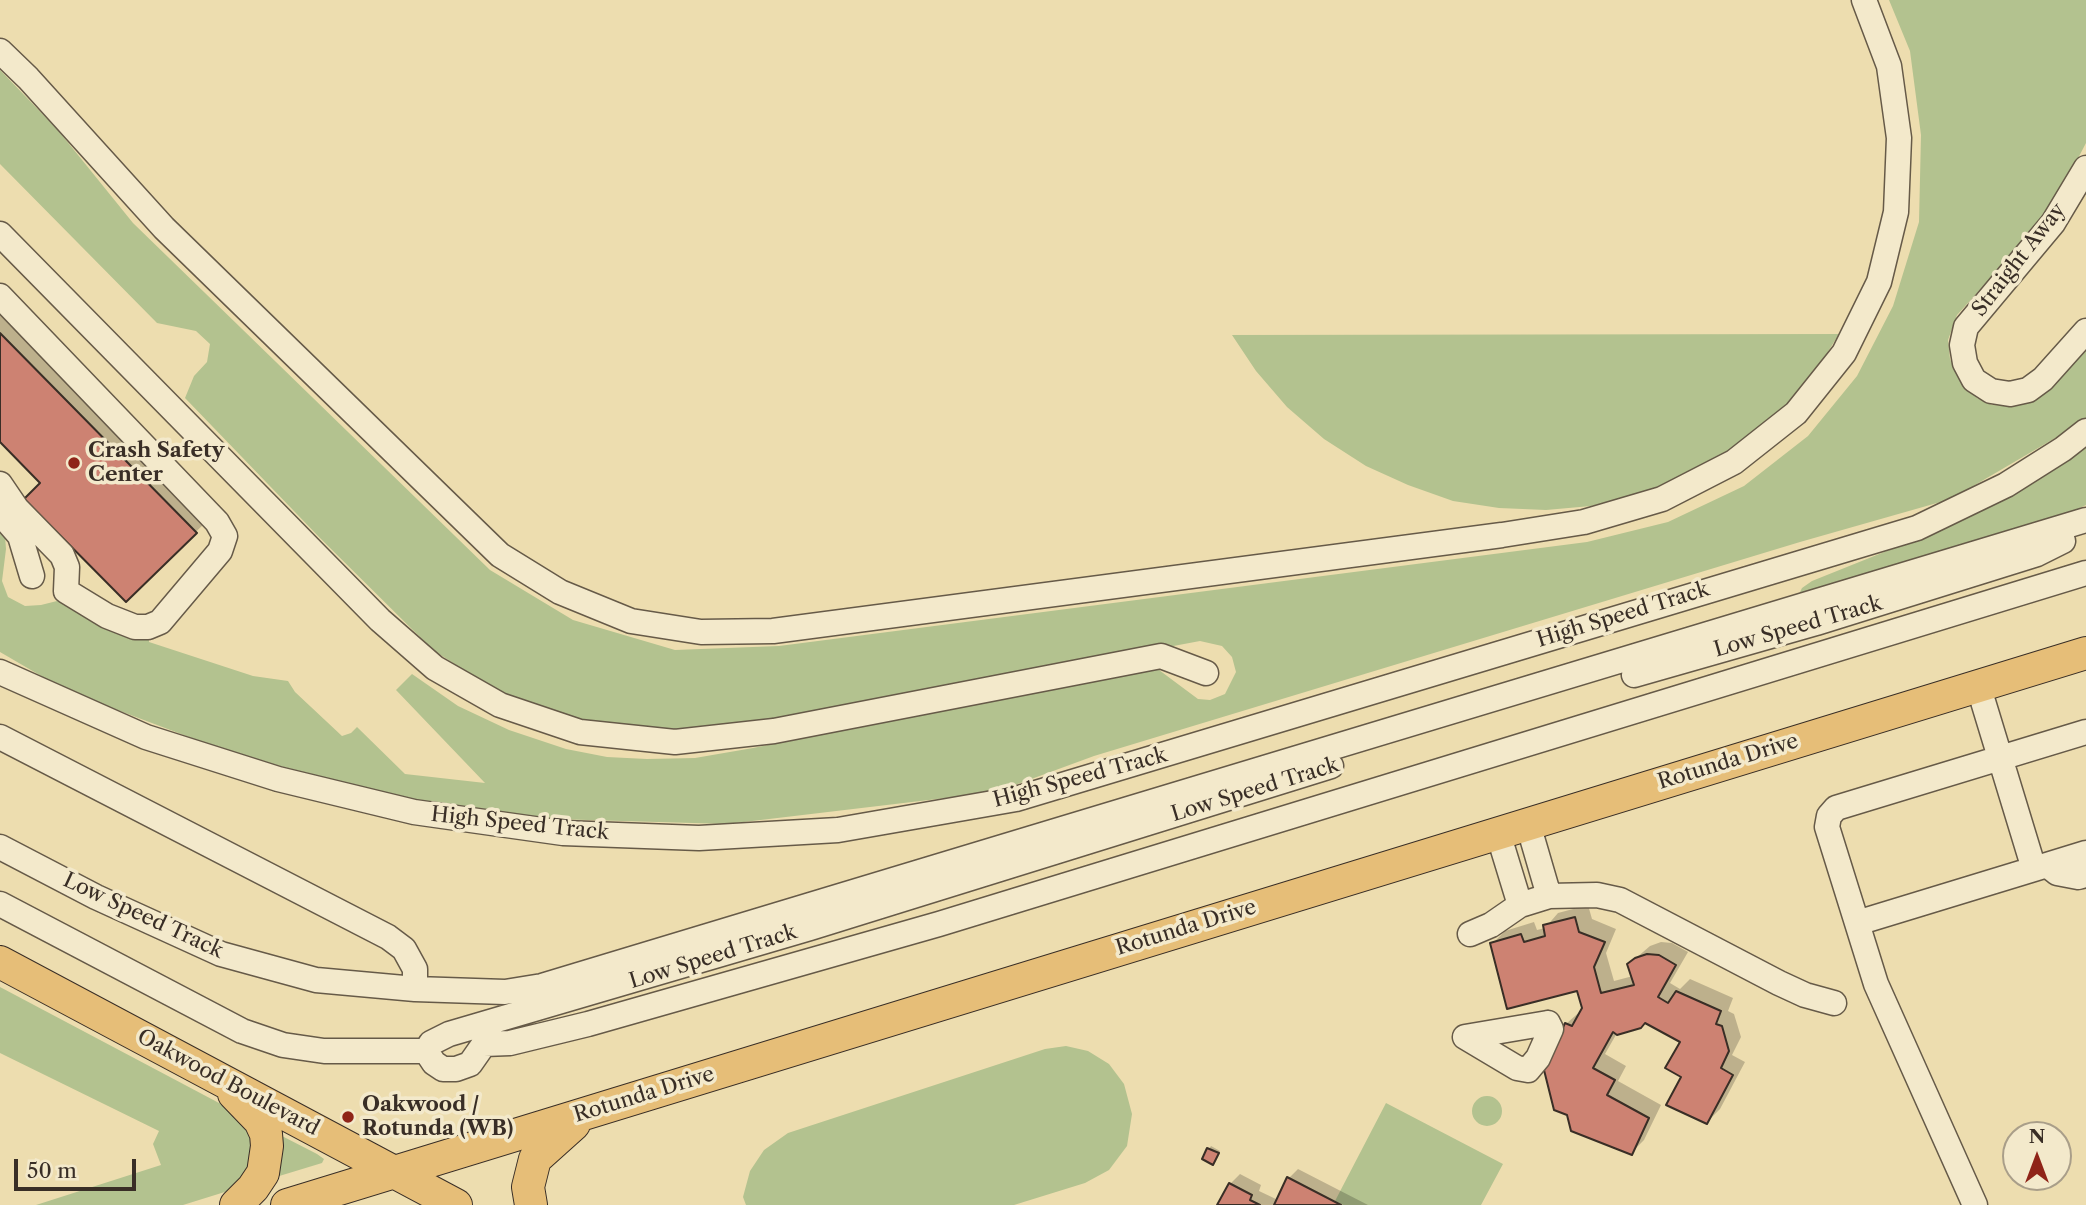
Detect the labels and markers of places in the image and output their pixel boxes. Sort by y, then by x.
place label: Crash Safety Center [88,438,224,488]
marker: Crash Safety Center [66,455,82,471]
place label: Oakwood / Rotunda (WB) [362,1092,513,1142]
marker: Oakwood / Rotunda (WB) [340,1109,356,1125]

